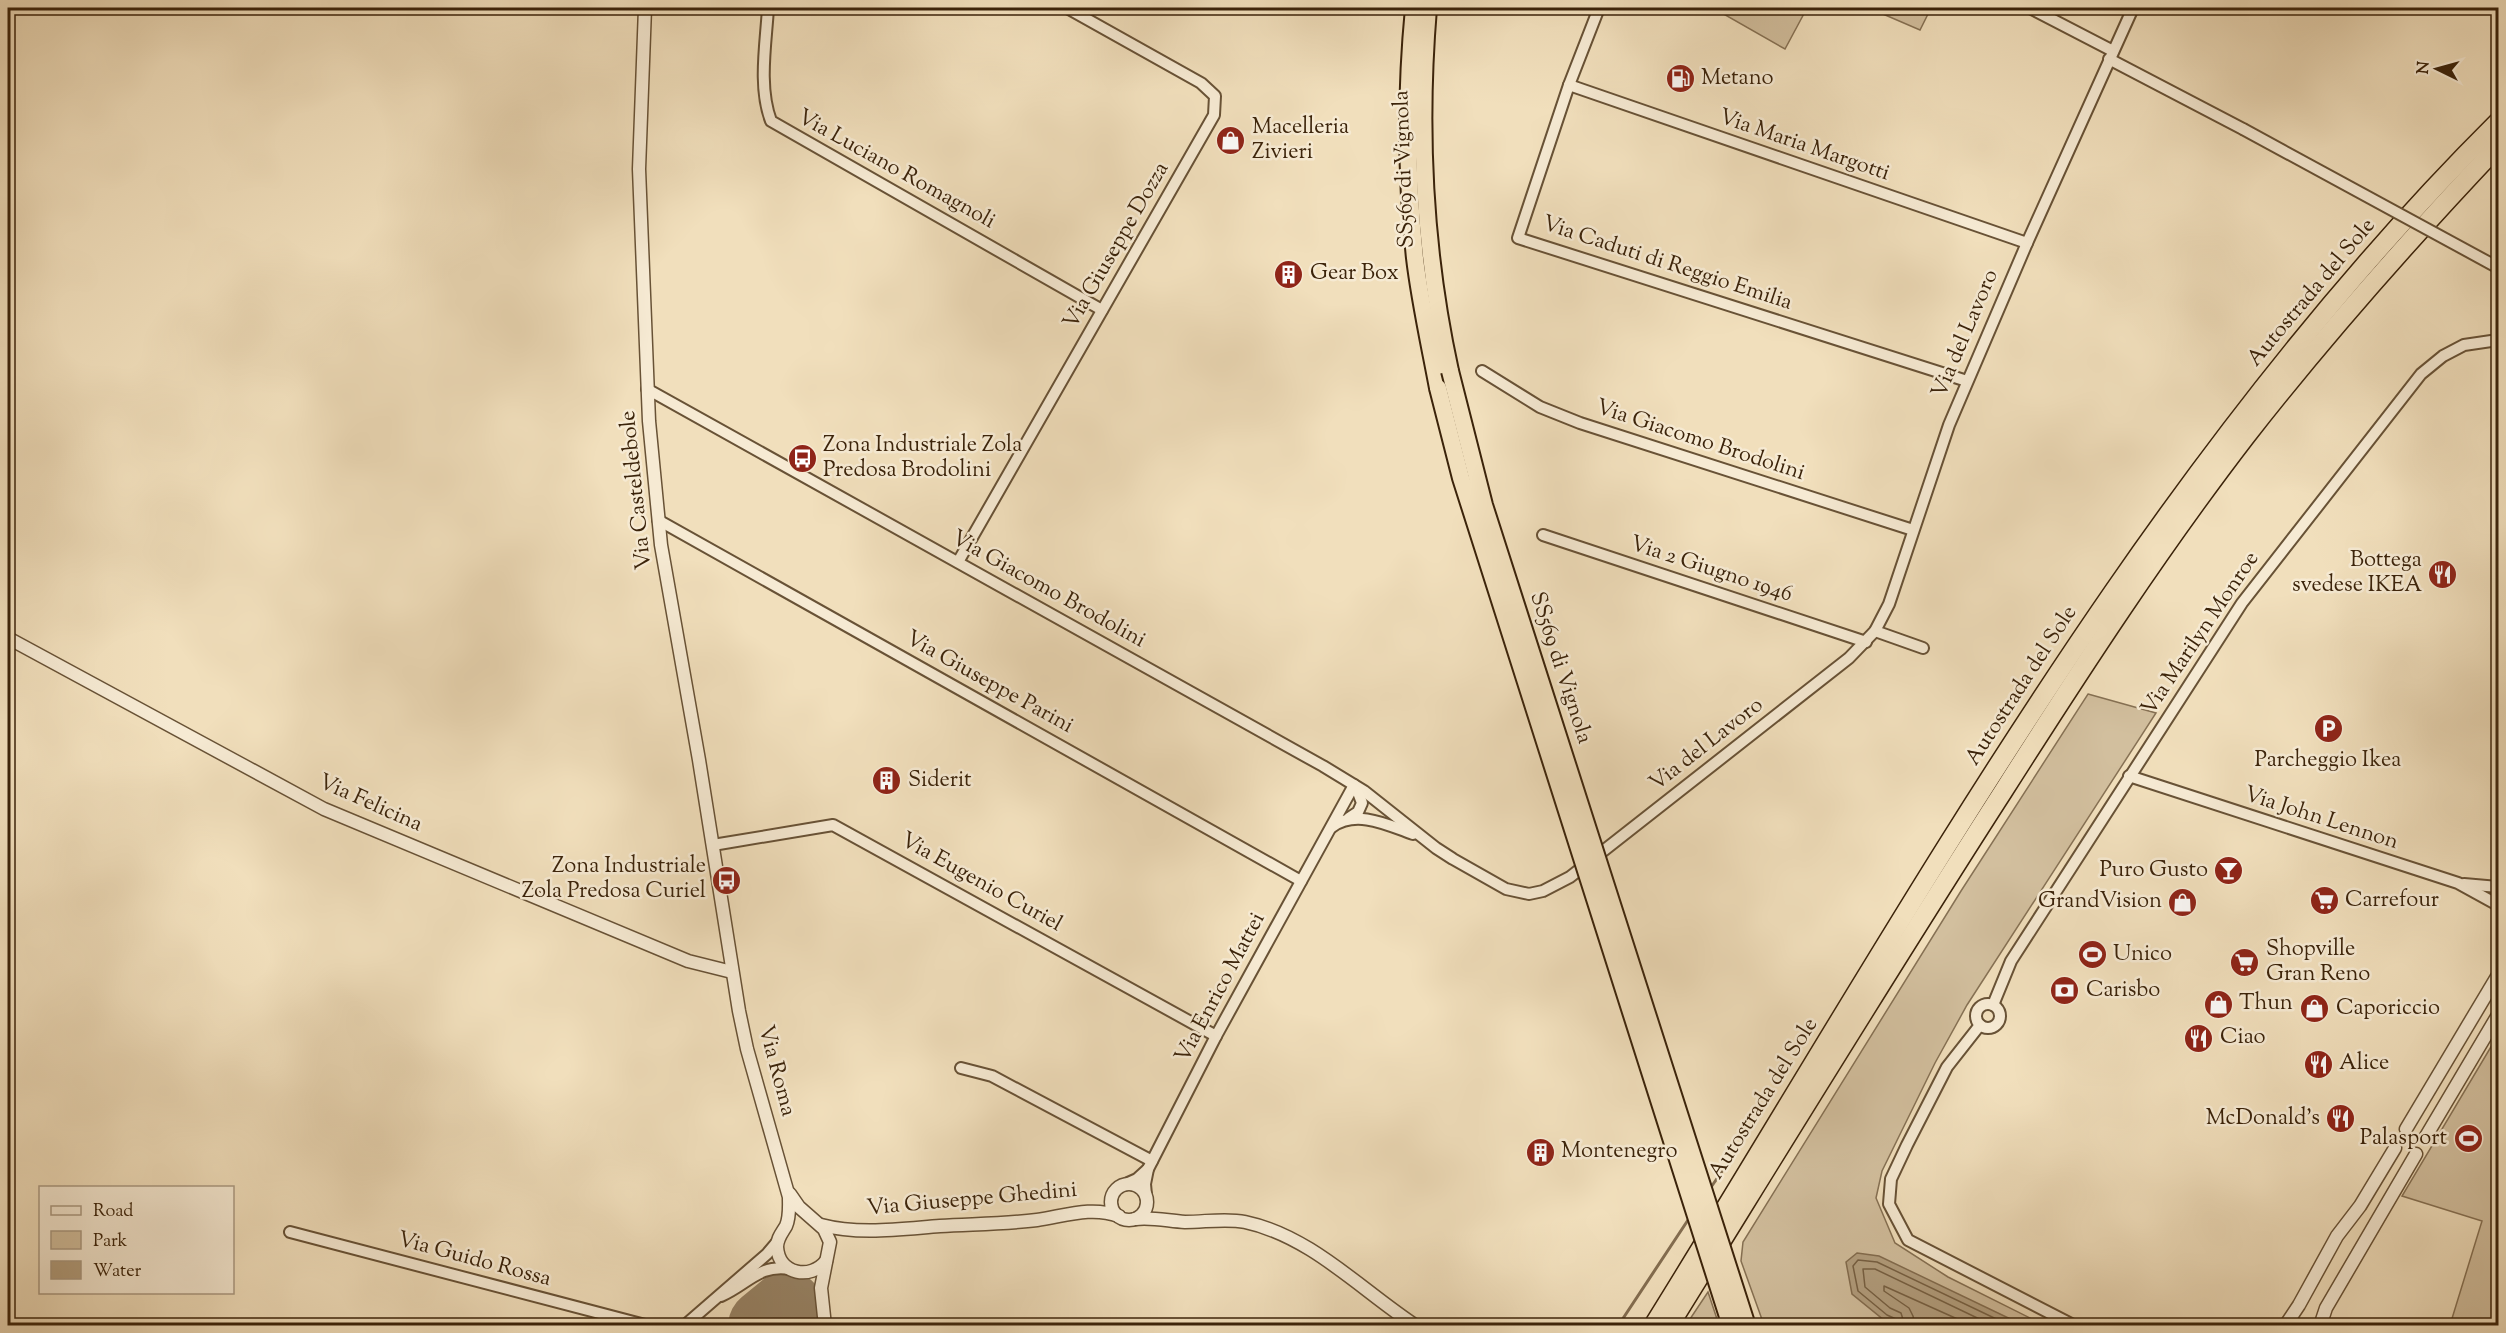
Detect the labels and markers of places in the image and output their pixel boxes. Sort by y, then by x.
fuel station icon: Metano [1664,63,1696,95]
place label: Metano [1701,63,1774,95]
place label: Macelleria Zivieri [1252,112,1349,169]
shop icon: Macelleria Zivieri [1215,125,1247,157]
building icon: Gear Box [1273,258,1305,290]
place label: Gear Box [1310,258,1399,290]
place label: Zona Industriale Zola Predosa Brodolini [823,430,1022,487]
bus stop icon: Zona Industriale Zola Predosa Brodolini [786,443,818,475]
place label: Bottega svedese IKEA [2292,545,2422,602]
restaurant icon: Bottega svedese IKEA [2427,558,2459,590]
parking icon: Parcheggio Ikea [2312,713,2344,745]
place label: Parcheggio Ikea [2255,745,2401,777]
building icon: Siderit [871,765,903,797]
place label: Siderit [908,765,972,797]
place label: Zona Industriale Zola Predosa Curiel [522,851,706,908]
place label: Puro Gusto [2099,855,2208,887]
bar icon: Puro Gusto [2213,855,2245,887]
bus stop icon: Zona Industriale Zola Predosa Curiel [711,864,743,896]
supermarket icon: Carrefour [2308,885,2340,917]
place label: Carrefour [2345,885,2439,917]
place label: GrandVision [2038,886,2162,918]
shop icon: GrandVision [2167,886,2199,918]
place label: Shopville Gran Reno [2266,934,2370,991]
sports icon: Unico [2076,939,2108,971]
place label: Unico [2113,939,2172,971]
supermarket icon: Shopville Gran Reno [2229,947,2261,979]
bank icon: Carisbo [2049,975,2081,1007]
place label: Carisbo [2086,975,2160,1007]
shop icon: Thun [2202,988,2234,1020]
place label: Thun [2239,988,2293,1020]
shop icon: Caporiccio [2299,993,2331,1025]
place label: Caporiccio [2336,993,2440,1025]
restaurant icon: Ciao [2183,1022,2215,1054]
place label: Ciao [2220,1022,2266,1054]
restaurant icon: Alice [2302,1048,2334,1080]
place label: Alice [2339,1048,2389,1080]
place label: McDonald's [2206,1103,2320,1135]
restaurant icon: McDonald's [2325,1103,2357,1135]
place label: Palasport [2360,1123,2447,1155]
sports icon: Palasport [2452,1123,2484,1155]
building icon: Montenegro [1524,1136,1556,1168]
place label: Montenegro [1561,1136,1678,1168]

